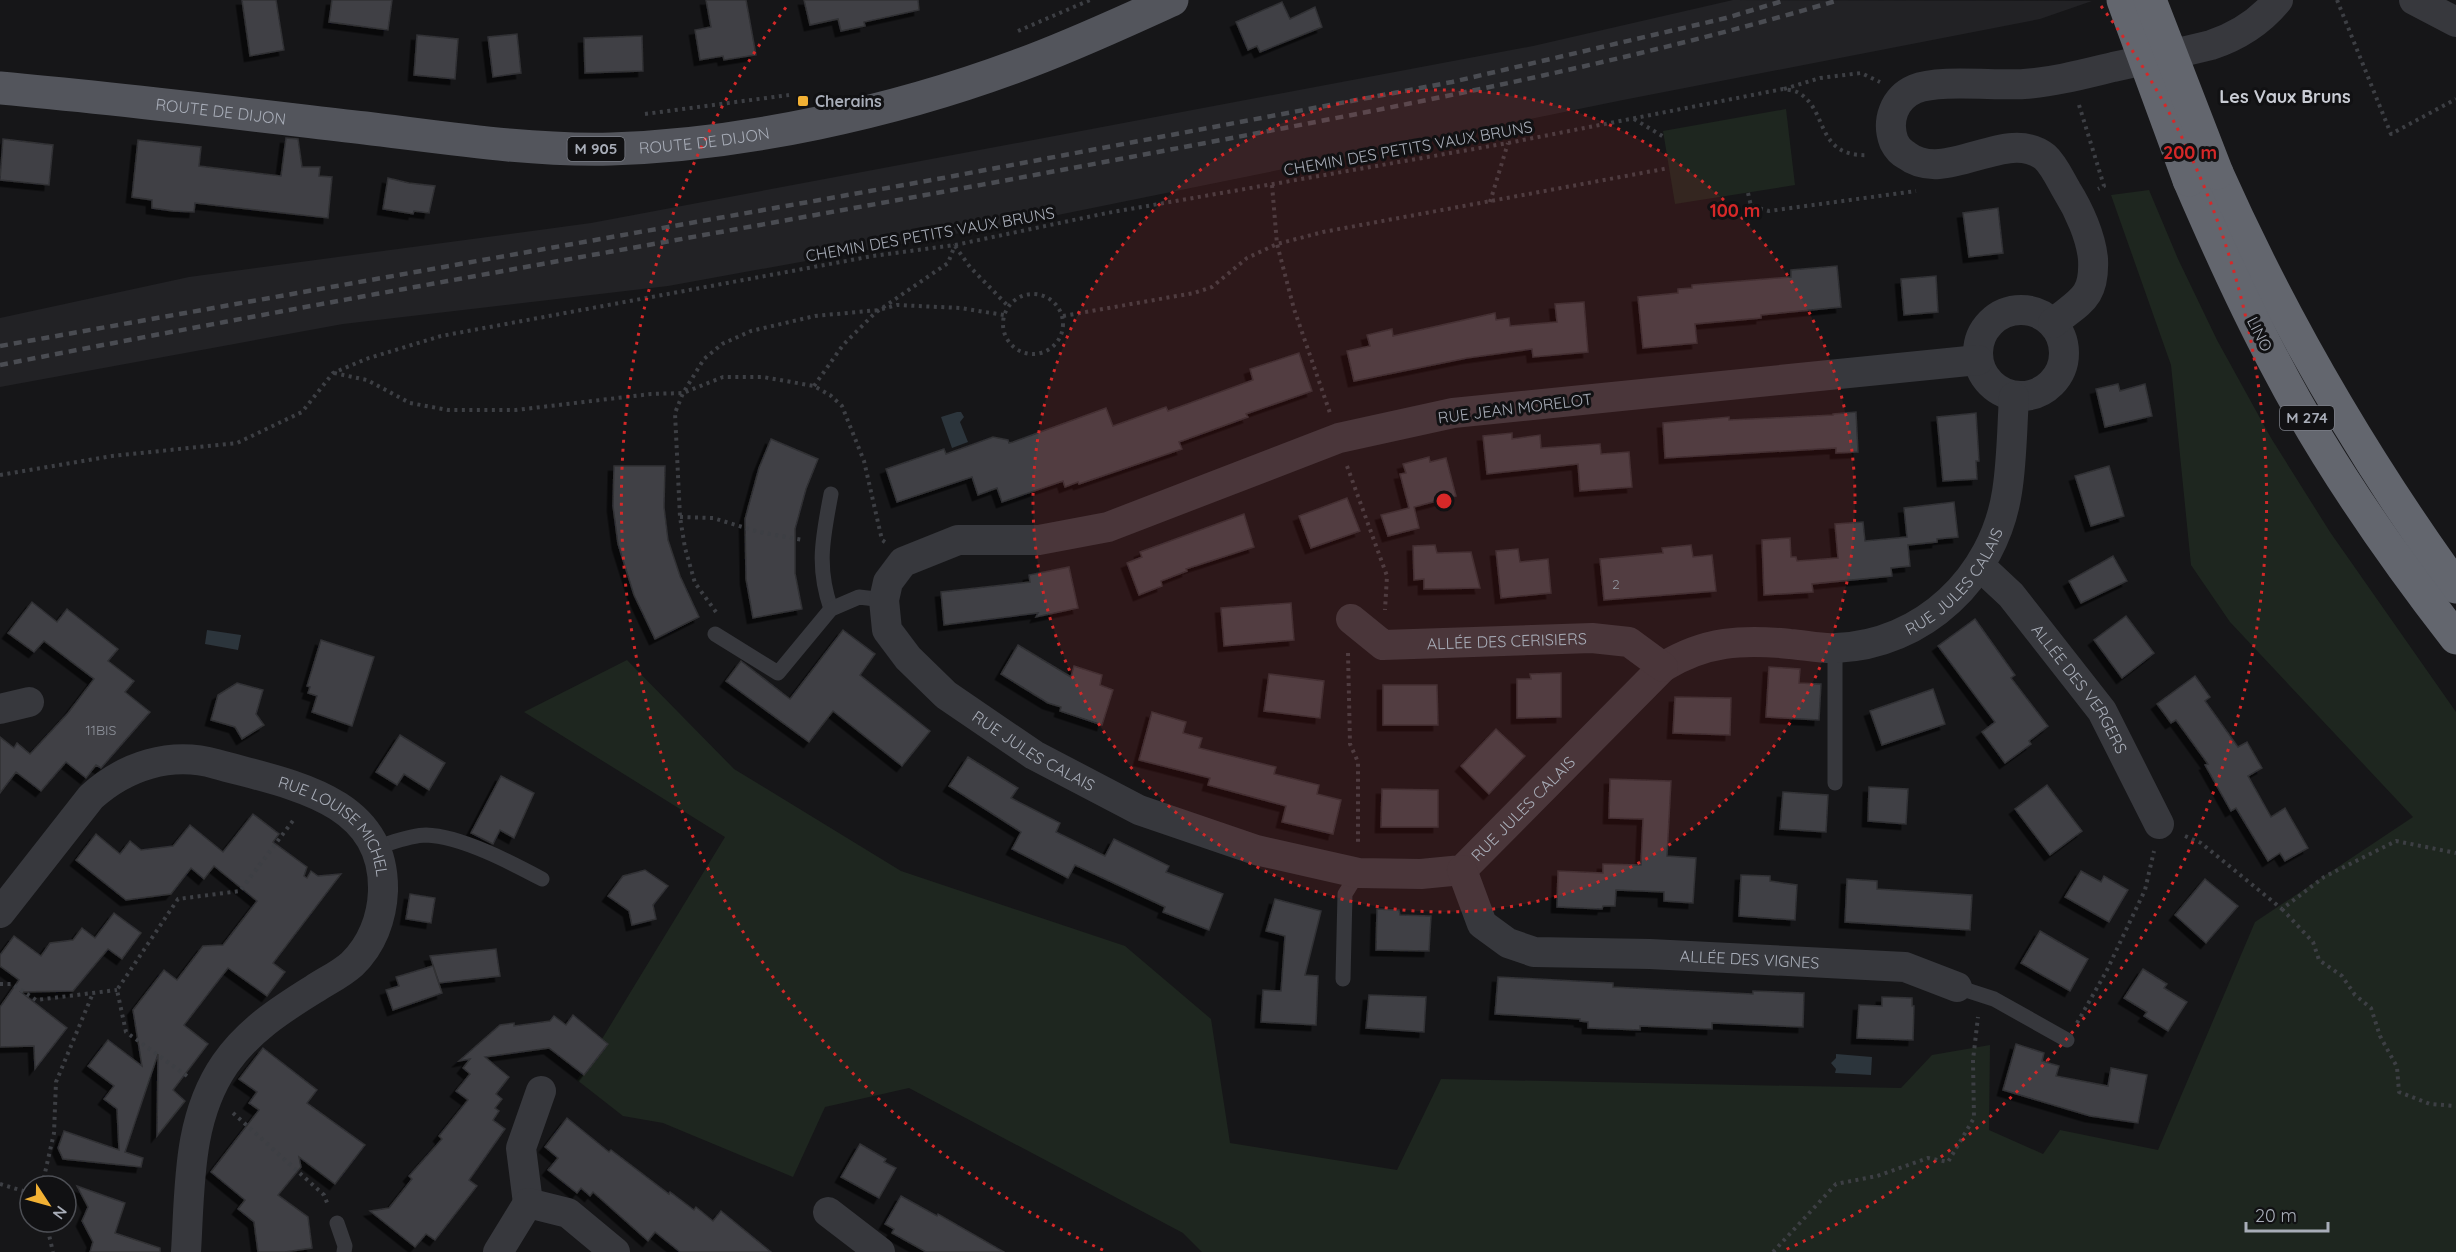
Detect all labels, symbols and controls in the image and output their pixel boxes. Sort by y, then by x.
district label: Les Vaux Bruns [2219,85,2351,108]
place label: Cherains [815,91,882,111]
street label: ROUTE DE DIJON [155,94,287,129]
marker: Cherains [796,94,810,108]
street label: CHEMIN DES PETITS VAUX BRUNS [1282,116,1534,180]
street label: ROUTE DE DIJON [638,123,771,158]
road number: M 905 [568,137,624,161]
text: 200 m [2163,141,2217,164]
text: 100 m [1710,199,1760,222]
street label: CHEMIN DES PETITS VAUX BRUNS [804,202,1056,266]
street label: LINO [2243,313,2277,355]
street label: RUE JEAN MORELOT [1437,389,1594,427]
road number: M 274 [2280,406,2334,430]
centre of rings [1434,491,1454,511]
street label: RUE JULES CALAIS [1902,525,2007,639]
house number: 2 [1612,575,1620,593]
street label: ALLÉE DES VERGERS [2027,620,2132,757]
street label: ALLÉE DES CERISIERS [1426,628,1587,654]
street label: RUE JULES CALAIS [969,706,1098,795]
house number: 11BIS [86,721,117,739]
street label: RUE JULES CALAIS [1467,752,1579,865]
street label: RUE LOUISE MICHEL [276,771,393,878]
street label: ALLÉE DES VIGNES [1679,946,1820,973]
north arrow [18,1174,78,1234]
scale bar [2246,1195,2328,1233]
text: N [49,1202,72,1223]
text: 20 m [2255,1204,2297,1227]

